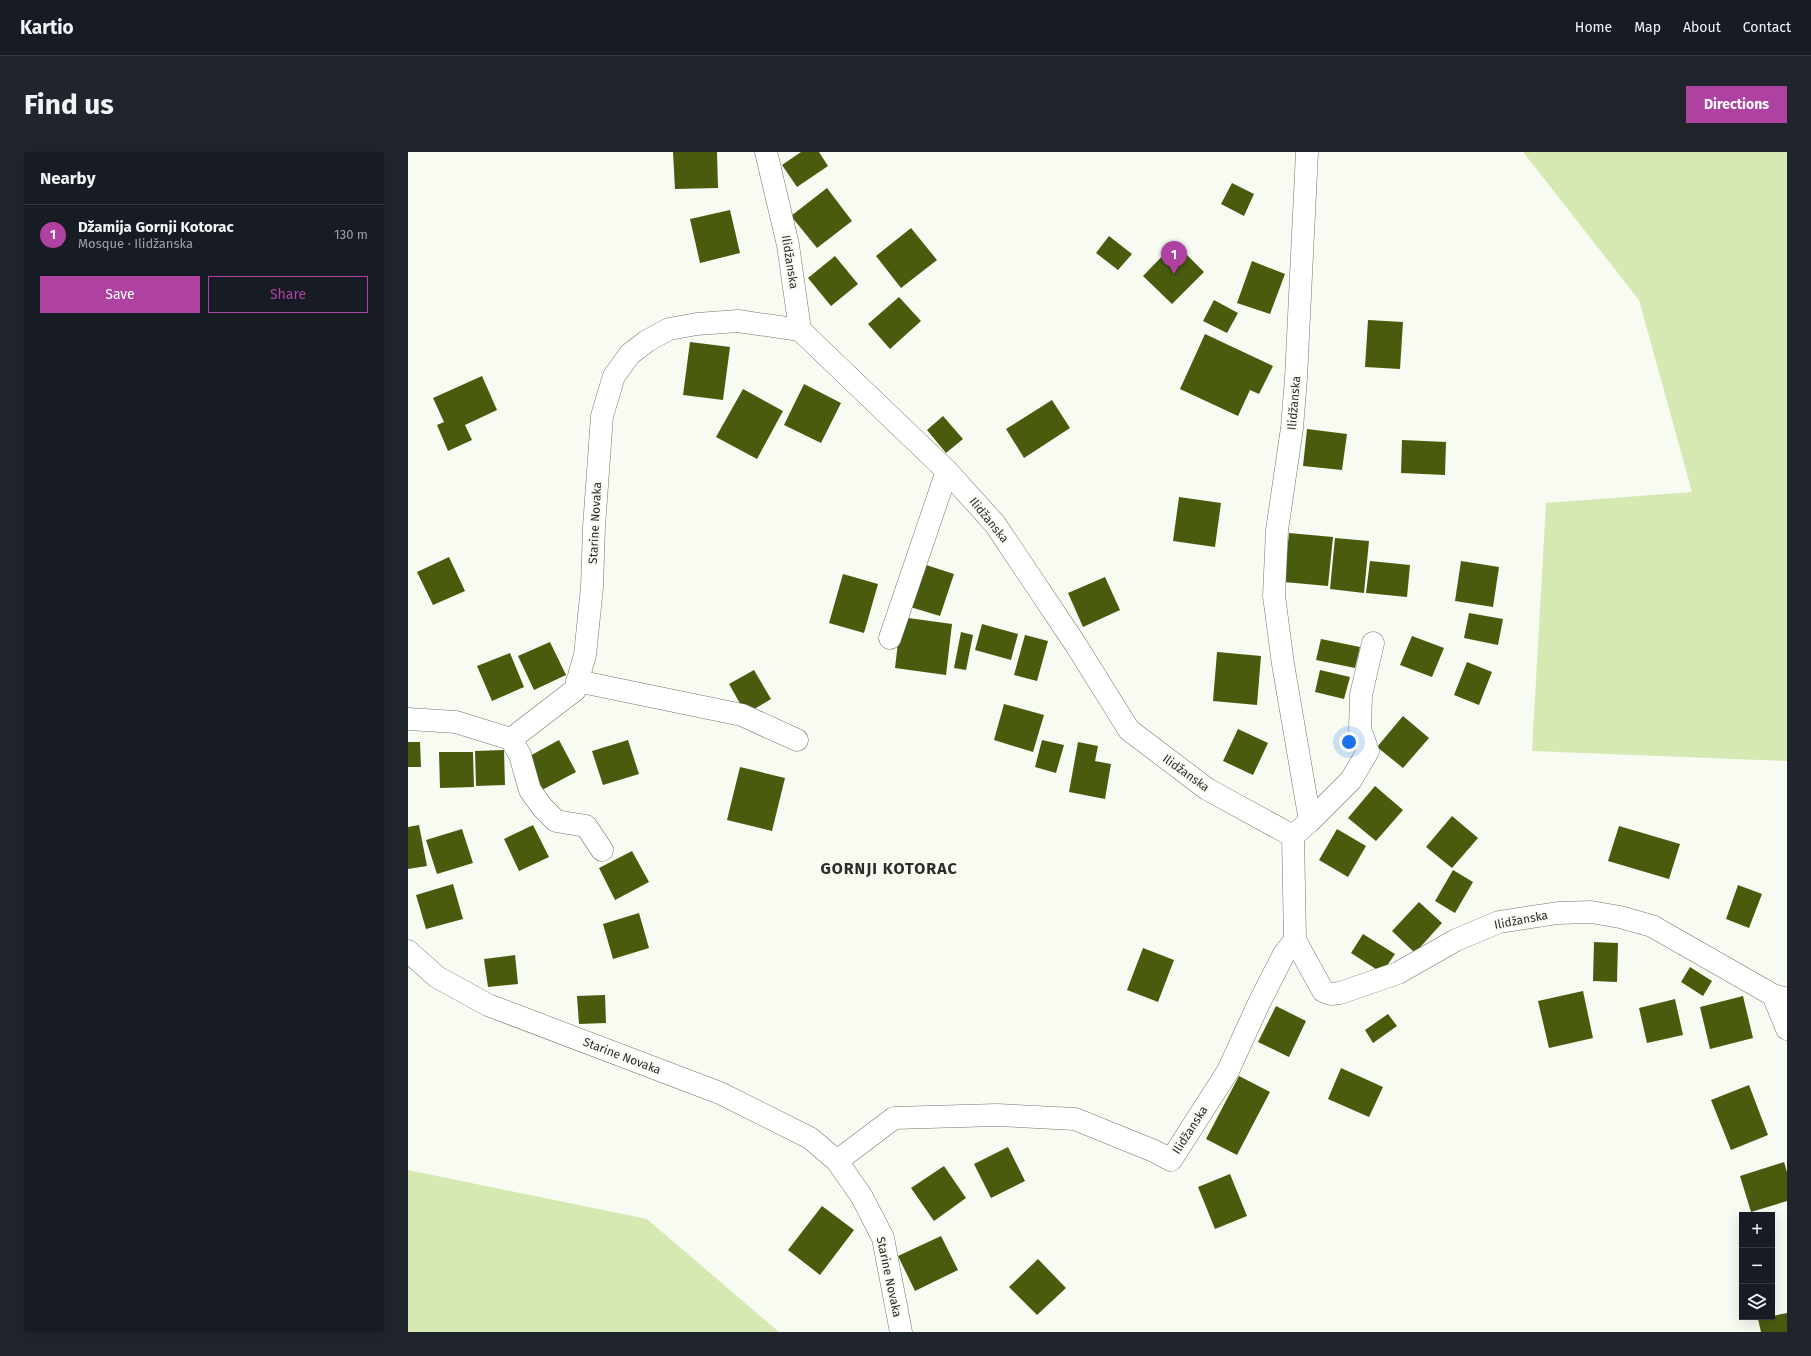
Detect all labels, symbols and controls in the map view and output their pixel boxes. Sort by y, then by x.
text: Kartio [20,16,74,39]
text: Home [1575,19,1612,36]
text: Map [1634,19,1661,36]
text: About [1683,19,1721,36]
text: Contact [1743,19,1791,36]
button: Directions [1686,86,1787,123]
text: Find us [24,88,114,121]
text: Nearby [40,168,95,189]
text: Džamija Gornji Kotorac [78,218,234,236]
text: 1 [50,227,56,242]
text: 130 m [334,227,368,242]
street label: Ilidžanska [779,234,801,290]
text: Mosque · Ilidžanska [78,236,193,251]
pin: 1 [1161,241,1187,274]
button: Save [40,276,200,313]
button: Share [208,276,368,313]
street label: Ilidžanska [1285,375,1303,431]
street label: Starine Novaka [586,482,604,564]
street label: Ilidžanska [966,494,1012,546]
your location [1339,732,1359,752]
street label: Ilidžanska [1160,751,1212,795]
district label: GORNJI KOTORAC [820,859,958,878]
street label: Ilidžanska [1493,908,1549,932]
street label: Starine Novaka [581,1035,663,1077]
street label: Ilidžanska [1169,1103,1211,1157]
map controls [1739,1212,1775,1320]
button: + [1739,1212,1775,1248]
street label: Starine Novaka [874,1235,904,1319]
button: − [1739,1248,1775,1284]
button: layers [1739,1284,1775,1320]

